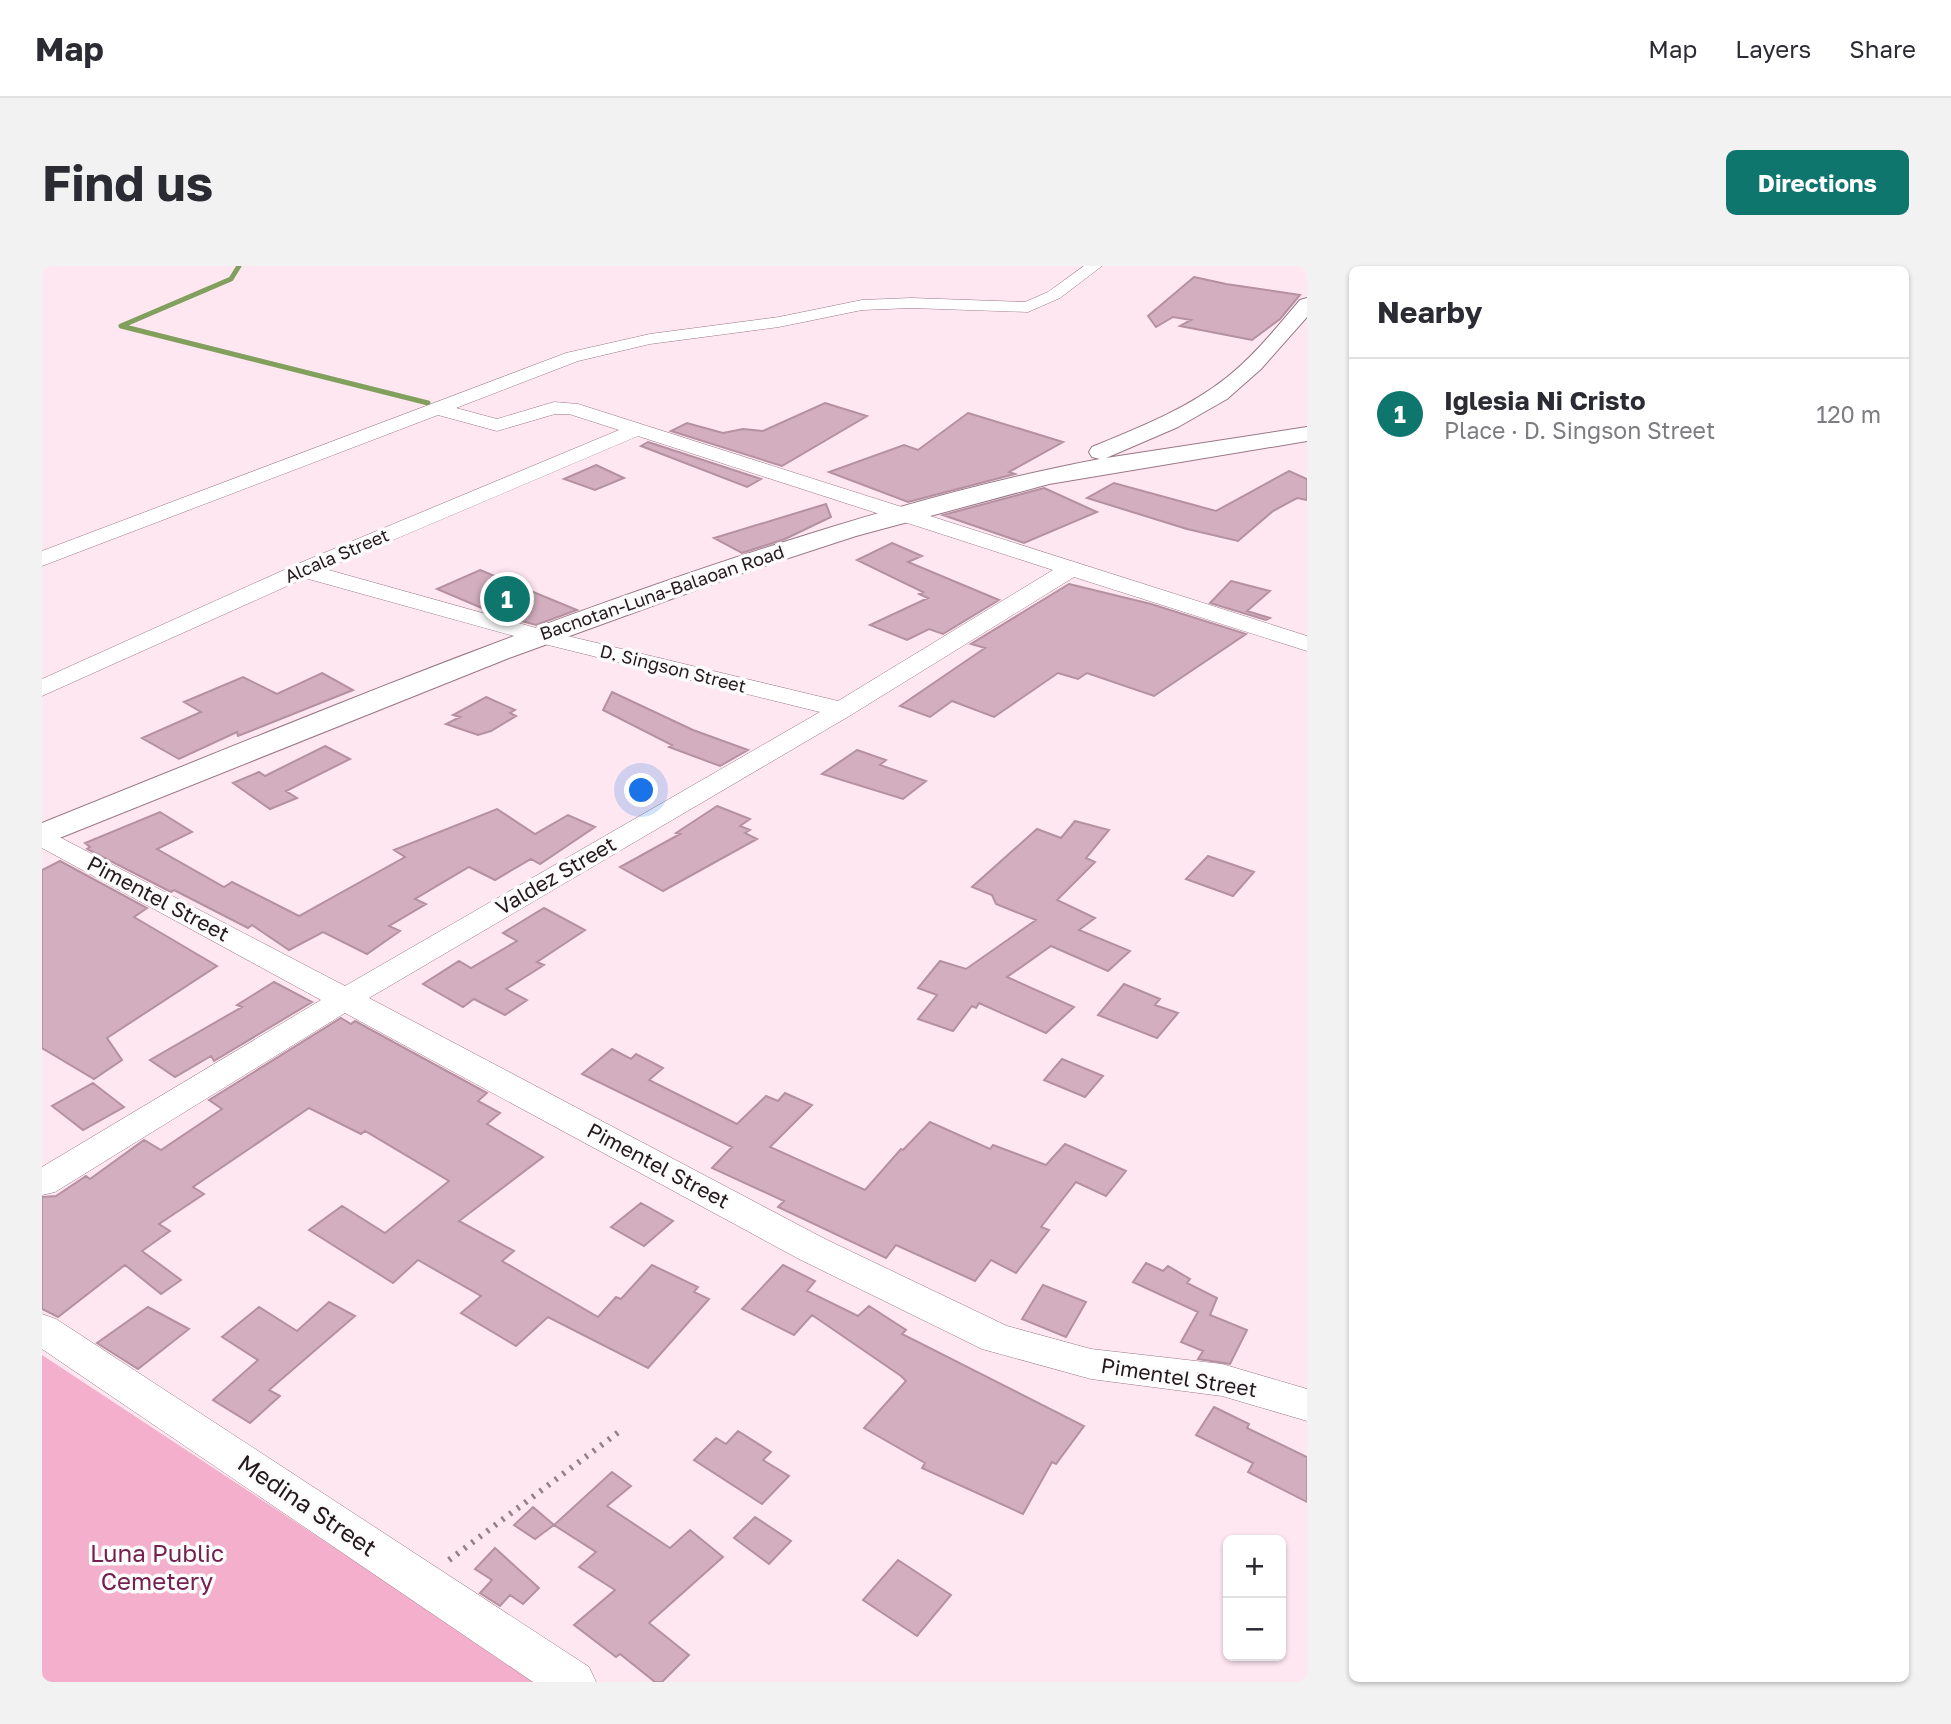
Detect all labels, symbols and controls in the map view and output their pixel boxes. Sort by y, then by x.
text: Map [35,29,104,68]
text: Map [1648,34,1697,63]
text: Layers [1735,34,1811,63]
text: Share [1849,34,1916,63]
button: Directions [1726,150,1909,215]
text: Find us [42,153,213,212]
text: Nearby [1377,294,1482,330]
text: Iglesia Ni Cristo [1444,385,1646,416]
text: 1 [1394,400,1406,428]
text: 120 m [1816,400,1881,428]
text: Place · D. Singson Street [1444,416,1715,444]
street label: Alcala Street [281,523,392,587]
street label: Bacnotan-Luna-Balaoan Road [537,540,787,644]
pin: 1 [484,573,530,625]
street label: D. Singson Street [598,639,749,697]
your location [624,773,658,807]
street label: Valdez Street [491,830,620,920]
street label: Pimentel Street [83,850,234,947]
street label: Pimentel Street [583,1117,734,1214]
street label: Pimentel Street [1099,1352,1259,1402]
street label: Medina Street [233,1448,383,1562]
map controls [1223,1535,1286,1661]
button: + [1223,1535,1286,1598]
park label: Luna Public Cemetery [90,1538,224,1595]
button: − [1223,1598,1286,1661]

